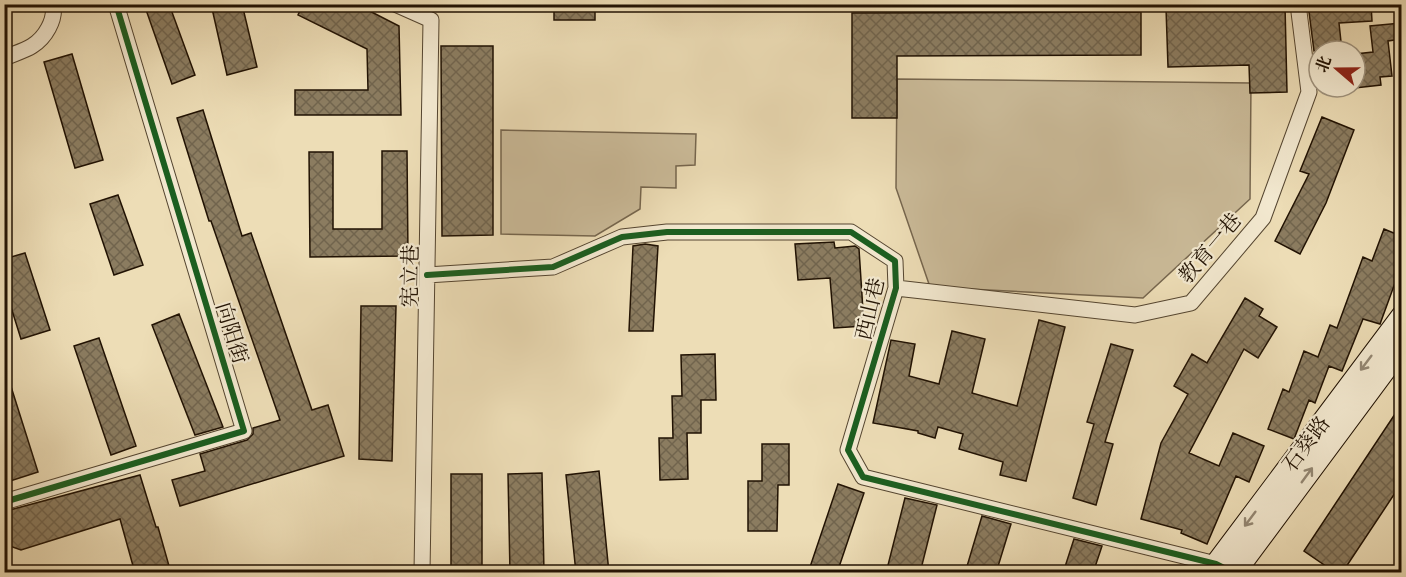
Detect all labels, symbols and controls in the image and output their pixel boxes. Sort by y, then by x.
north arrow [1307,39,1367,99]
text: 北 [1311,53,1336,75]
street label: 教育一巷 [1172,207,1247,289]
street label: 宪立巷 [395,244,424,308]
street label: 西山巷 [849,275,890,343]
street label: 向阳街 [210,299,255,367]
one-way arrow [1360,354,1373,370]
street label: 石葵路 [1276,410,1335,477]
one-way arrow [1301,467,1314,483]
one-way arrow [1243,510,1256,526]

